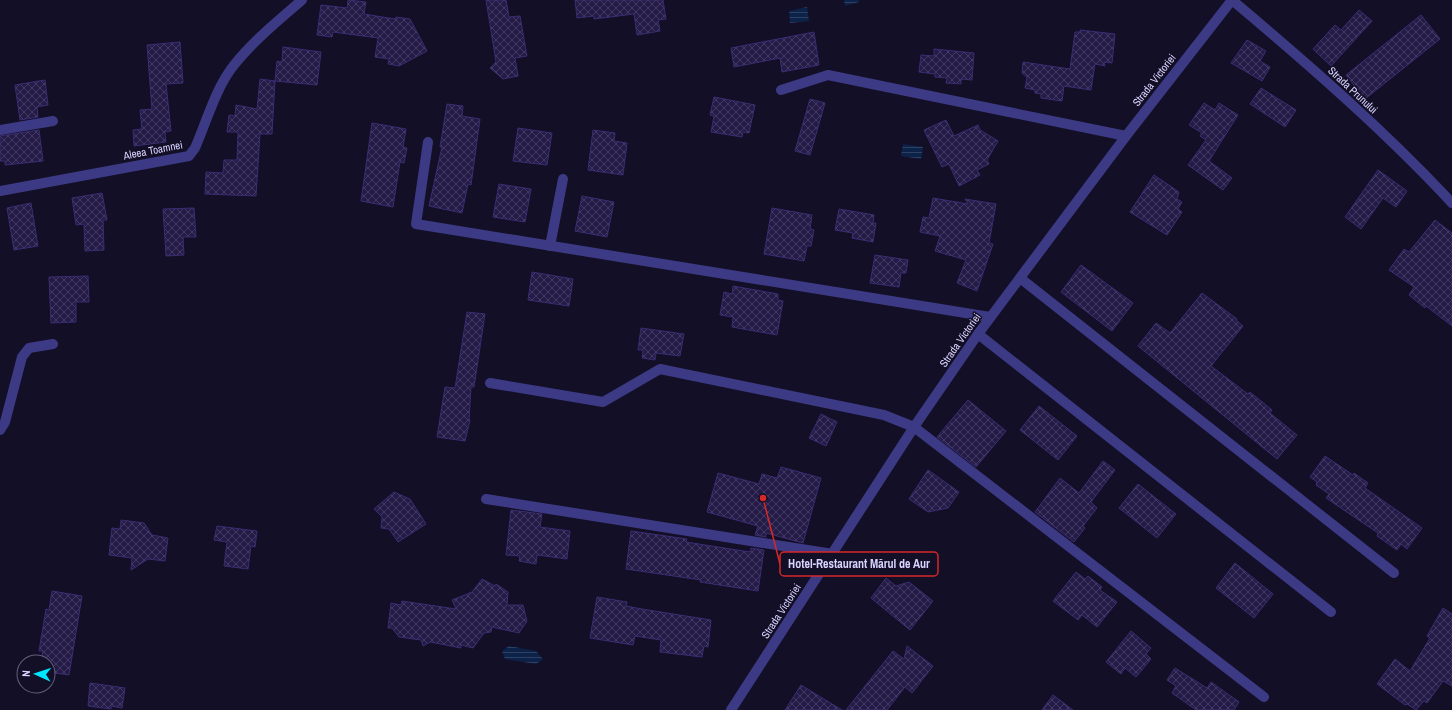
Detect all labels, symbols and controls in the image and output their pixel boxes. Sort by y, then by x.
street label: Strada Victoriei [1129,51,1179,109]
street label: Strada Prunului [1325,64,1381,116]
street label: Aleea Toamnei [121,137,184,163]
street label: Strada Victoriei [936,310,984,370]
callout: Hotel-Restaurant Mărul de Aur [780,552,938,576]
text: Hotel-Restaurant Mărul de Aur [788,556,930,572]
street label: Strada Victoriei [758,581,804,641]
north arrow [16,654,56,694]
text: N [19,670,33,677]

